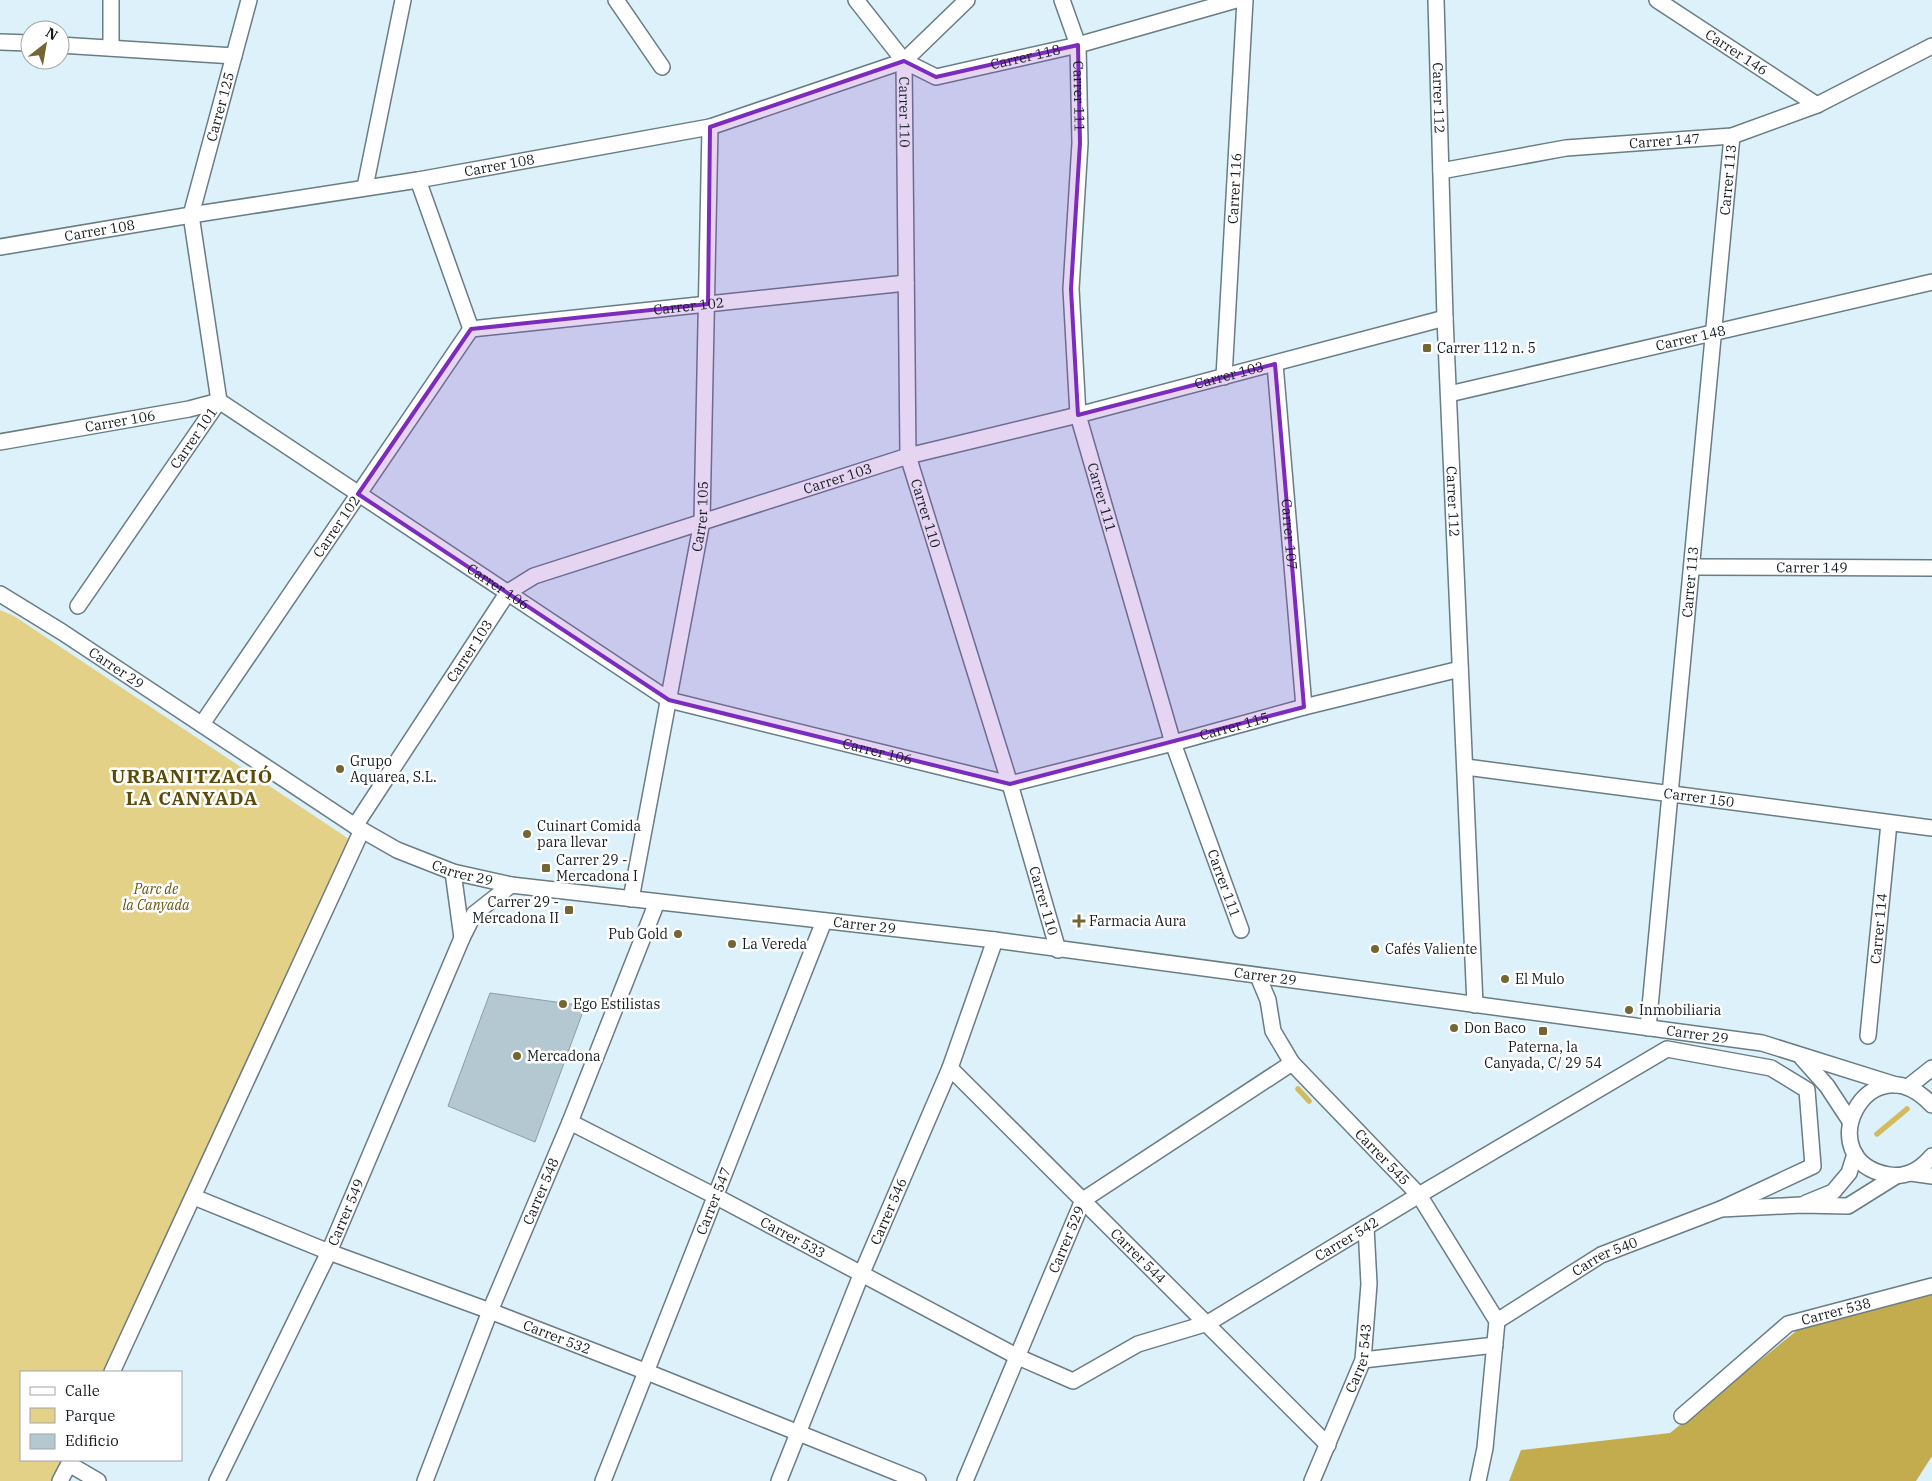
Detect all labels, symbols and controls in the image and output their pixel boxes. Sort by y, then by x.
north arrow [20,20,70,70]
text: N [42,23,61,44]
street label: Carrer 146 [1702,25,1771,79]
street label: Carrer 118 [989,40,1062,73]
street label: Carrer 111 [1069,60,1089,132]
street label: Carrer 112 [1429,62,1449,134]
street label: Carrer 125 [202,70,238,143]
street label: Carrer 110 [895,76,914,148]
street label: Carrer 147 [1628,129,1701,152]
street label: Carrer 113 [1716,143,1740,216]
street label: Carrer 108 [463,150,536,180]
street label: Carrer 116 [1224,152,1245,224]
street label: Carrer 108 [63,216,136,245]
street label: Carrer 102 [652,293,725,319]
street label: Carrer 148 [1654,321,1727,355]
place label: Carrer 112 n. 5 [1437,339,1536,357]
marker: Carrer 112 n. 5 [1421,342,1433,354]
street label: Carrer 103 [1192,357,1266,393]
street label: Carrer 101 [166,403,221,472]
street label: Carrer 106 [84,406,157,436]
street label: Carrer 103 [801,459,874,498]
street label: Carrer 111 [1083,461,1120,534]
street label: Carrer 112 [1442,466,1464,538]
street label: Carrer 110 [907,477,945,550]
street label: Carrer 105 [687,481,712,553]
street label: Carrer 102 [309,492,364,561]
street label: Carrer 107 [1277,498,1301,571]
street label: Carrer 113 [1678,546,1702,618]
street label: Carrer 149 [1776,558,1848,577]
street label: Carrer 106 [463,559,533,614]
street label: Carrer 103 [442,616,496,686]
street label: Carrer 29 [85,643,148,693]
street label: Carrer 115 [1198,708,1271,744]
street label: Carrer 106 [841,734,914,769]
place label: Grupo Aquarea, S.L. [350,752,437,786]
marker: Grupo Aquarea, S.L. [334,763,346,775]
district label: URBANITZACIÓ LA CANYADA [111,764,273,810]
street label: Carrer 150 [1663,784,1735,811]
place label: Cuinart Comida para llevar [537,817,641,851]
marker: Cuinart Comida para llevar [521,828,533,840]
street label: Carrer 111 [1203,847,1245,920]
place label: Carrer 29 - Mercadona I [556,851,638,885]
street label: Carrer 29 [429,856,495,890]
marker: Carrer 29 - Mercadona I [540,862,552,874]
street label: Carrer 110 [1025,864,1062,937]
park label: Parc de la Canyada [122,880,190,914]
street label: Carrer 114 [1866,892,1891,965]
place label: Carrer 29 - Mercadona II [472,893,559,927]
marker: Carrer 29 - Mercadona II [563,904,575,916]
place label: Farmacia Aura [1089,912,1187,930]
street label: Carrer 29 [832,913,897,938]
marker: Farmacia Aura [1073,915,1085,927]
place label: Pub Gold [608,925,668,943]
marker: Pub Gold [672,928,684,940]
place label: La Vereda [742,935,808,953]
marker: La Vereda [726,938,738,950]
place label: Cafés Valiente [1385,940,1477,958]
marker: Cafés Valiente [1369,943,1381,955]
street label: Carrer 29 [1233,963,1298,989]
place label: El Mulo [1515,970,1564,988]
marker: El Mulo [1499,973,1511,985]
place label: Ego Estilistas [573,995,660,1013]
marker: Ego Estilistas [557,998,569,1010]
place label: Inmobiliaria [1639,1001,1722,1019]
marker: Inmobiliaria [1623,1004,1635,1016]
place label: Don Baco [1464,1019,1526,1037]
street label: Carrer 29 [1665,1021,1730,1047]
marker: Don Baco [1448,1022,1460,1034]
marker: Paterna, la Canyada, C/ 29 54 [1537,1025,1549,1037]
place label: Paterna, la Canyada, C/ 29 54 [1484,1038,1602,1072]
place label: Mercadona [527,1047,601,1065]
marker: Mercadona [511,1050,523,1062]
street label: Carrer 545 [1351,1125,1414,1189]
street label: Carrer 548 [519,1155,563,1228]
street label: Carrer 547 [692,1165,735,1237]
street label: Carrer 546 [866,1175,911,1248]
street label: Carrer 549 [324,1176,368,1249]
street label: Carrer 529 [1044,1203,1089,1276]
street label: Carrer 533 [757,1213,829,1262]
street label: Carrer 542 [1312,1213,1382,1265]
street label: Carrer 544 [1107,1224,1170,1287]
street label: Carrer 540 [1569,1233,1640,1280]
street label: Carrer 538 [1799,1294,1873,1329]
street label: Carrer 532 [520,1316,593,1358]
street label: Carrer 543 [1341,1323,1375,1396]
legend [20,1371,182,1461]
text: Calle [65,1381,100,1400]
text: Parque [65,1406,115,1425]
text: Edificio [65,1431,119,1450]

